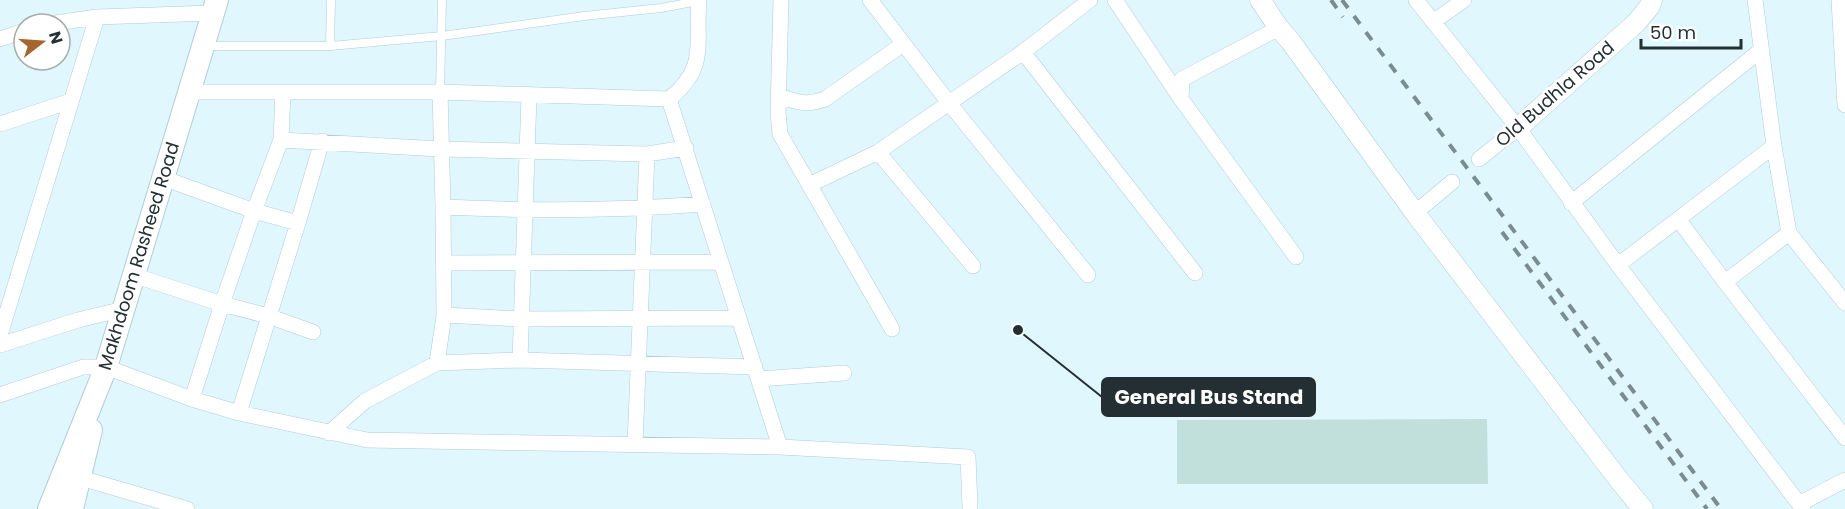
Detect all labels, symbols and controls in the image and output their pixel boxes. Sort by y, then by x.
north arrow [12,12,72,72]
scale bar [1641,12,1742,50]
text: 50 m [1650,20,1696,45]
text: N [43,29,69,47]
street label: Old Budhla Road [1490,35,1619,152]
street label: Makhdoom Rasheed Road [92,139,185,373]
callout: General Bus Stand [1102,378,1315,416]
text: General Bus Stand [1115,383,1303,411]

